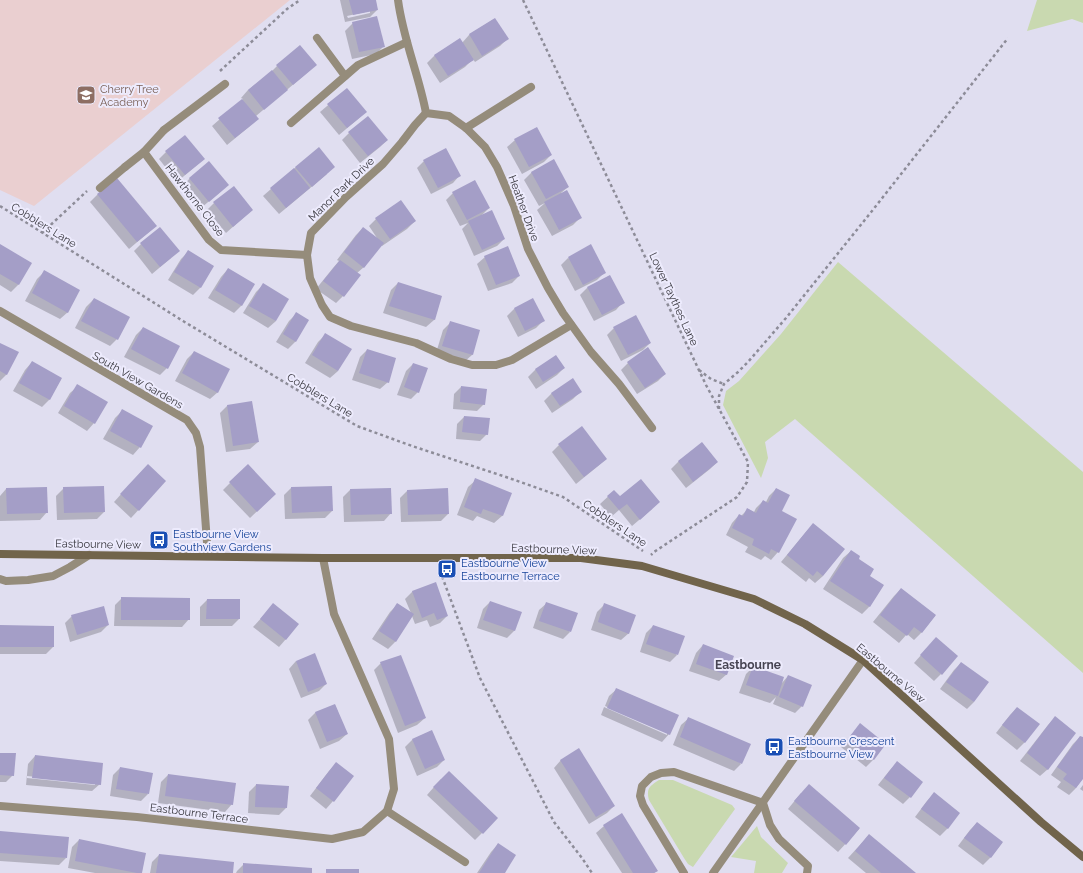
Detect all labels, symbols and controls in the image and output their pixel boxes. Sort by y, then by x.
place label: Cherry Tree Academy [100,83,159,109]
school or university icon: Cherry Tree Academy [75,84,97,106]
street label: Manor Park Drive [306,154,377,224]
street label: Hawthorne Close [162,162,227,239]
street label: Heather Drive [506,173,542,244]
street label: Cobblers Lane [9,200,79,251]
street label: Lower Taythes Lane [646,251,701,348]
street label: South View Gardens [90,349,185,412]
street label: Cobblers Lane [285,371,355,420]
street label: Cobblers Lane [580,497,650,550]
place label: Eastbourne View Southview Gardens [173,528,271,554]
bus stop icon: Eastbourne View Southview Gardens [148,529,170,551]
street label: Eastbourne View [55,537,141,552]
street label: Eastbourne View [511,542,597,557]
place label: Eastbourne View Eastbourne Terrace [461,557,560,583]
bus stop icon: Eastbourne View Eastbourne Terrace [436,558,458,580]
street label: Eastbourne View [854,641,928,706]
district label: Eastbourne [715,658,781,672]
place label: Eastbourne Crescent Eastbourne View [788,735,895,761]
bus stop icon: Eastbourne Crescent Eastbourne View [763,736,785,758]
street label: Eastbourne Terrace [149,801,249,826]

